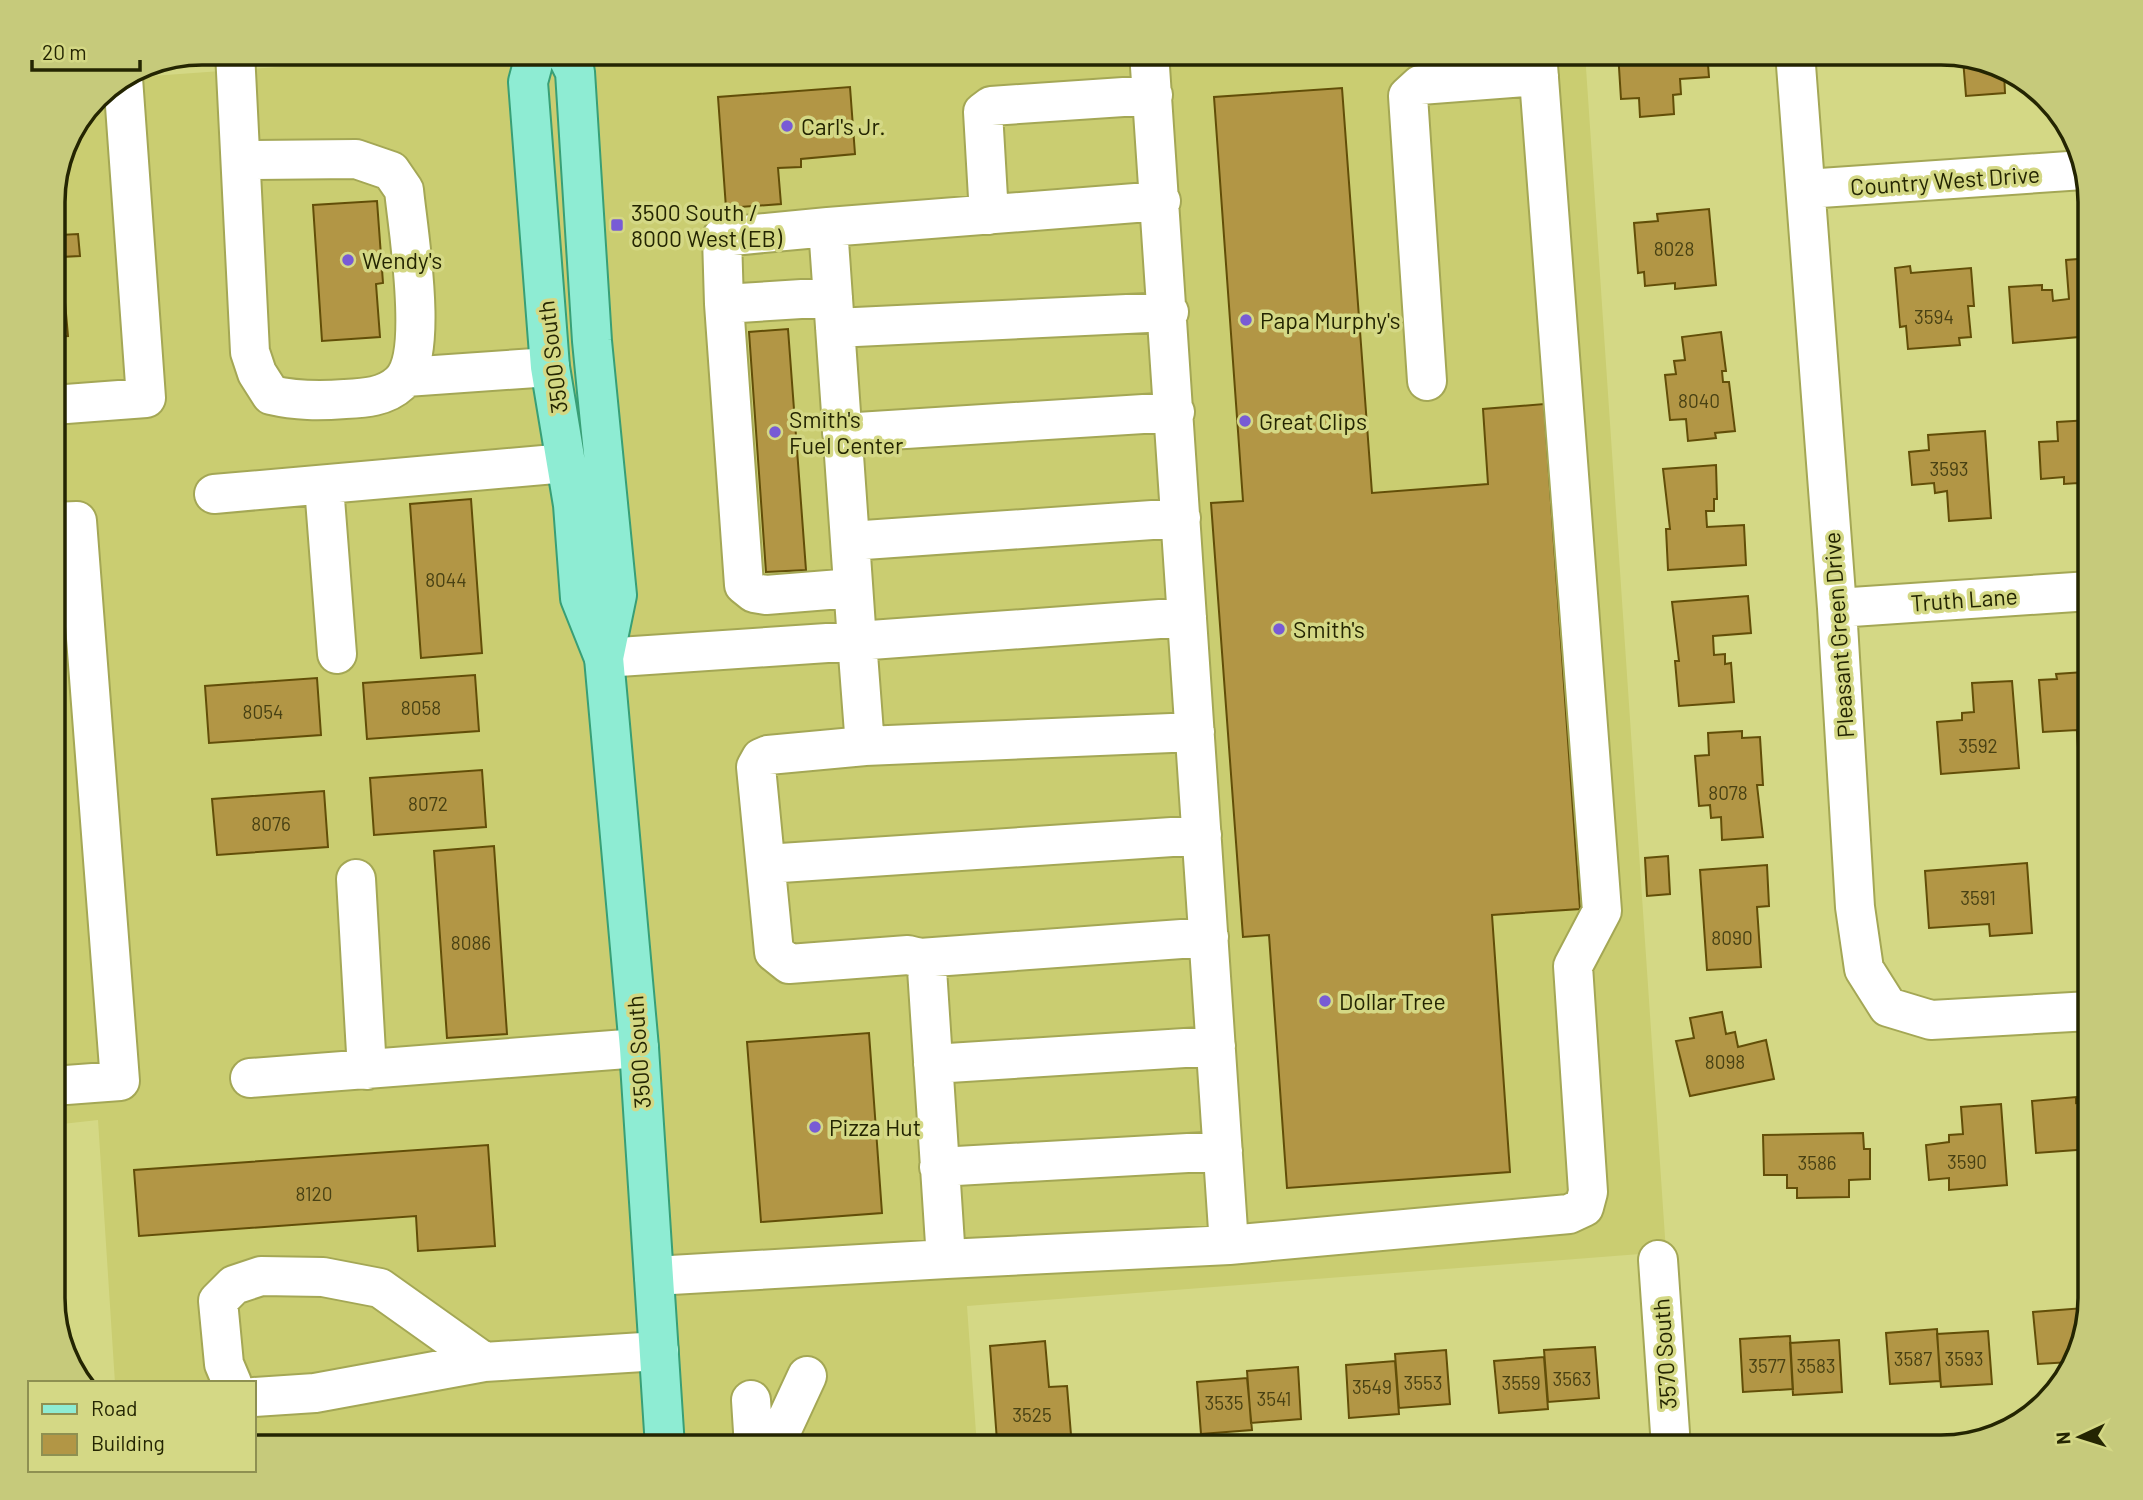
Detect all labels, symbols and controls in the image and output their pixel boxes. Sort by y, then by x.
scale bar [32,28,140,72]
text: 20 m [42,39,87,64]
place label: Carl's Jr. [801,112,886,140]
marker: Carl's Jr. [779,118,795,134]
street label: Country West Drive [1849,159,2041,201]
place label: 3500 South / 8000 West (EB) [631,198,783,252]
marker: 3500 South / 8000 West (EB) [609,217,625,233]
house number: 8028 [1654,237,1694,260]
place label: Wendy's [362,246,442,274]
marker: Wendy's [340,252,356,268]
street label: 3500 South [531,299,573,415]
house number: 3594 [1914,305,1954,328]
place label: Papa Murphy's [1260,306,1400,334]
marker: Papa Murphy's [1238,312,1254,328]
house number: 8040 [1678,389,1720,412]
place label: Smith's Fuel Center [789,405,904,459]
place label: Great Clips [1259,407,1367,435]
marker: Great Clips [1237,413,1253,429]
marker: Smith's Fuel Center [767,424,783,440]
house number: 3593 [1929,457,1969,480]
street label: Pleasant Green Drive [1817,531,1859,739]
house number: 8044 [425,568,467,591]
street label: Truth Lane [1910,581,2018,617]
place label: Smith's [1293,615,1365,643]
marker: Smith's [1271,621,1287,637]
house number: 8058 [401,696,441,719]
house number: 8054 [243,700,283,723]
house number: 3592 [1958,734,1998,757]
house number: 8078 [1708,781,1748,804]
house number: 8072 [408,792,448,815]
house number: 8076 [251,812,291,835]
house number: 3591 [1960,886,1996,909]
house number: 8090 [1711,926,1753,949]
house number: 8086 [451,931,491,954]
place label: Dollar Tree [1339,987,1446,1015]
marker: Dollar Tree [1317,993,1333,1009]
street label: 3500 South [620,994,656,1110]
house number: 8098 [1705,1050,1745,1073]
place label: Pizza Hut [829,1113,921,1141]
marker: Pizza Hut [807,1119,823,1135]
house number: 3590 [1947,1150,1987,1173]
house number: 3586 [1797,1151,1837,1174]
house number: 8120 [296,1182,332,1205]
street label: 3570 South [1646,1298,1682,1410]
house number: 3587 [1894,1347,1932,1370]
house number: 3593 [1944,1347,1984,1370]
house number: 3577 [1748,1354,1786,1377]
house number: 3583 [1796,1354,1836,1377]
house number: 3563 [1552,1367,1592,1390]
house number: 3553 [1403,1371,1443,1394]
house number: 3559 [1501,1371,1541,1394]
house number: 3549 [1352,1375,1392,1398]
legend [28,1381,256,1472]
house number: 3541 [1257,1387,1291,1410]
house number: 3535 [1204,1391,1244,1414]
text: Road [91,1395,137,1420]
north arrow [2045,1402,2115,1472]
house number: 3525 [1012,1403,1052,1426]
text: Building [91,1430,165,1455]
text: N [2051,1431,2074,1445]

